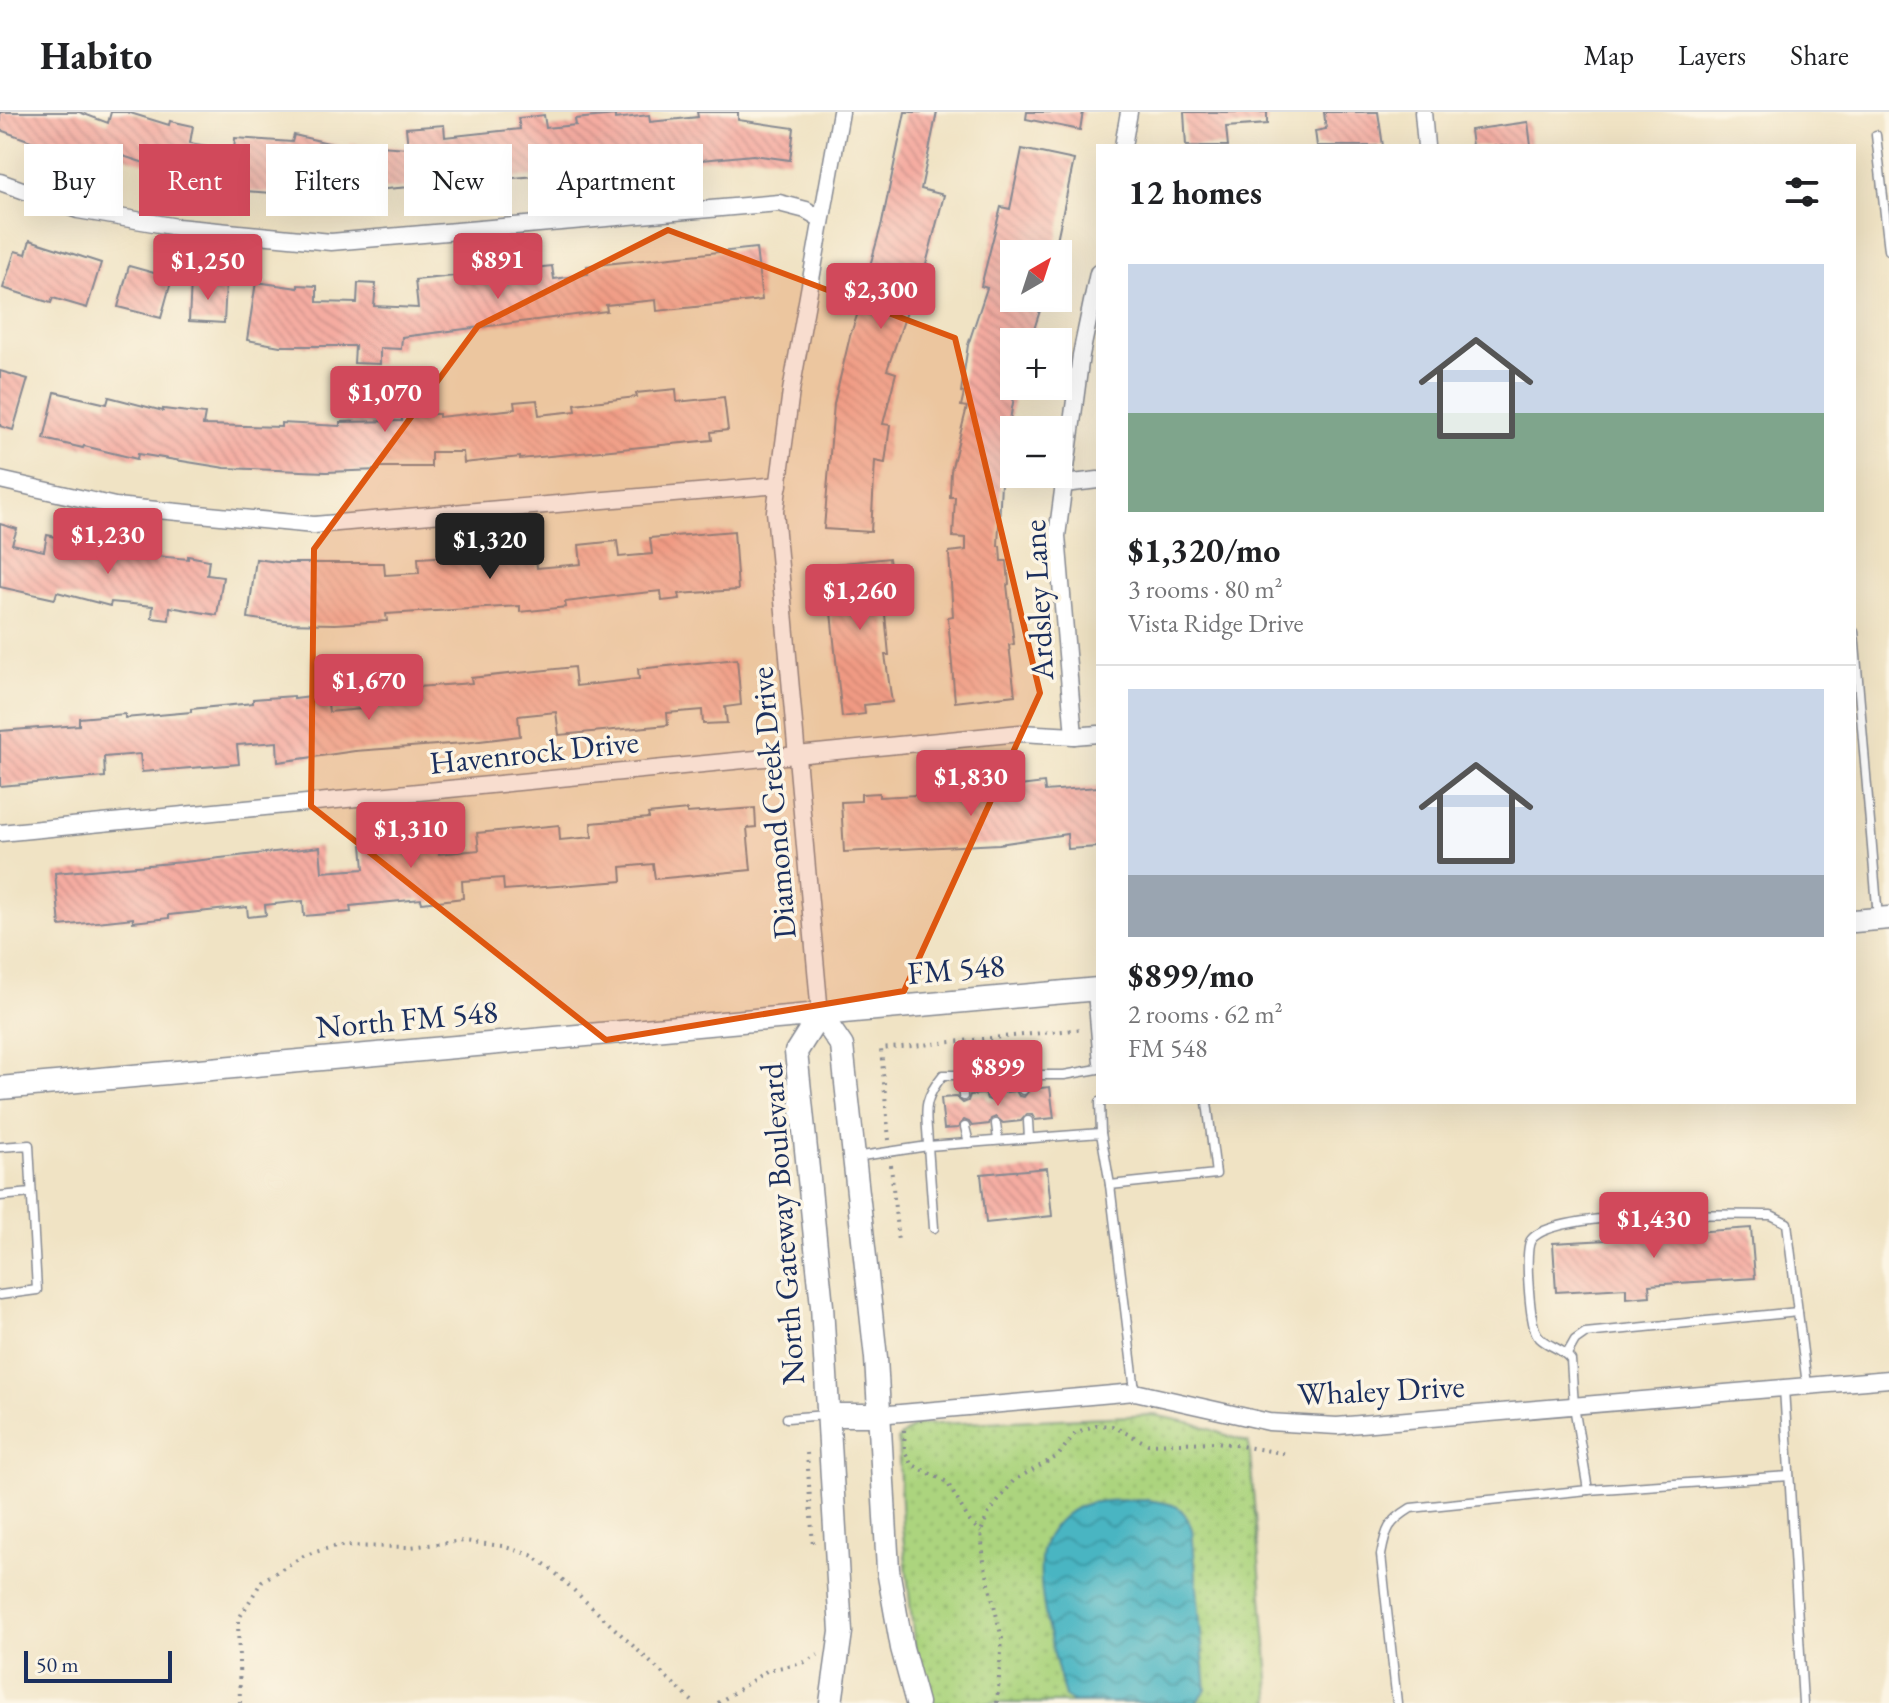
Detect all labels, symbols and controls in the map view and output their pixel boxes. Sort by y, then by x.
text: Habito [40,31,152,80]
text: Map [1584,37,1634,73]
text: Layers [1678,37,1746,73]
text: Share [1790,37,1849,73]
chip: Buy [24,144,123,216]
chip: Rent [139,144,250,216]
chip: Filters [266,144,388,216]
chip: New [404,144,512,216]
chip: Apartment [528,144,703,216]
text: 12 homes [1128,170,1262,214]
icon: filters [1780,170,1824,214]
pin: $891 [451,233,545,301]
pin: $1,250 [143,234,273,302]
north arrow [1000,240,1072,312]
map controls [1000,240,1072,488]
text: $891 [471,242,525,276]
text: $1,250 [171,243,245,277]
pin: $2,300 [816,263,946,331]
text: $2,300 [844,272,918,306]
icon: home [1404,316,1548,460]
button: + [1000,328,1072,400]
pin: $1,070 [320,366,450,434]
text: $1,070 [348,375,422,409]
button: − [1000,416,1072,488]
pin: $1,230 [43,508,173,576]
pin: $1,320 [425,513,555,581]
text: $1,230 [71,517,145,551]
street label: Ardsley Lane [1013,519,1063,682]
text: $1,320 [453,522,527,556]
text: $1,320/mo [1128,528,1280,572]
pin: $1,260 [795,564,925,632]
text: 3 rooms · 80 m² [1128,572,1283,606]
text: $1,260 [823,573,897,607]
text: Vista Ridge Drive [1128,606,1304,640]
pin: $1,670 [304,654,434,722]
text: $1,670 [332,663,406,697]
street label: Diamond Creek Drive [740,665,806,941]
street label: Havenrock Drive [427,720,641,784]
icon: home [1404,741,1548,885]
pin: $1,830 [906,750,1036,818]
text: $1,830 [934,759,1008,793]
pin: $1,310 [346,802,476,870]
text: $1,310 [374,811,448,845]
street label: FM 548 [906,944,1006,994]
text: $899/mo [1128,953,1254,997]
street label: North FM 548 [314,990,500,1048]
text: 2 rooms · 62 m² [1128,997,1283,1031]
text: FM 548 [1128,1031,1207,1065]
pin: $899 [951,1040,1045,1108]
text: $899 [971,1049,1025,1083]
street label: North Gateway Boulevard [750,1061,814,1386]
pin: $1,430 [1589,1192,1719,1260]
text: $1,430 [1617,1201,1691,1235]
street label: Whaley Drive [1296,1365,1466,1415]
scale bar [24,1647,172,1683]
text: 50 m [36,1650,79,1679]

